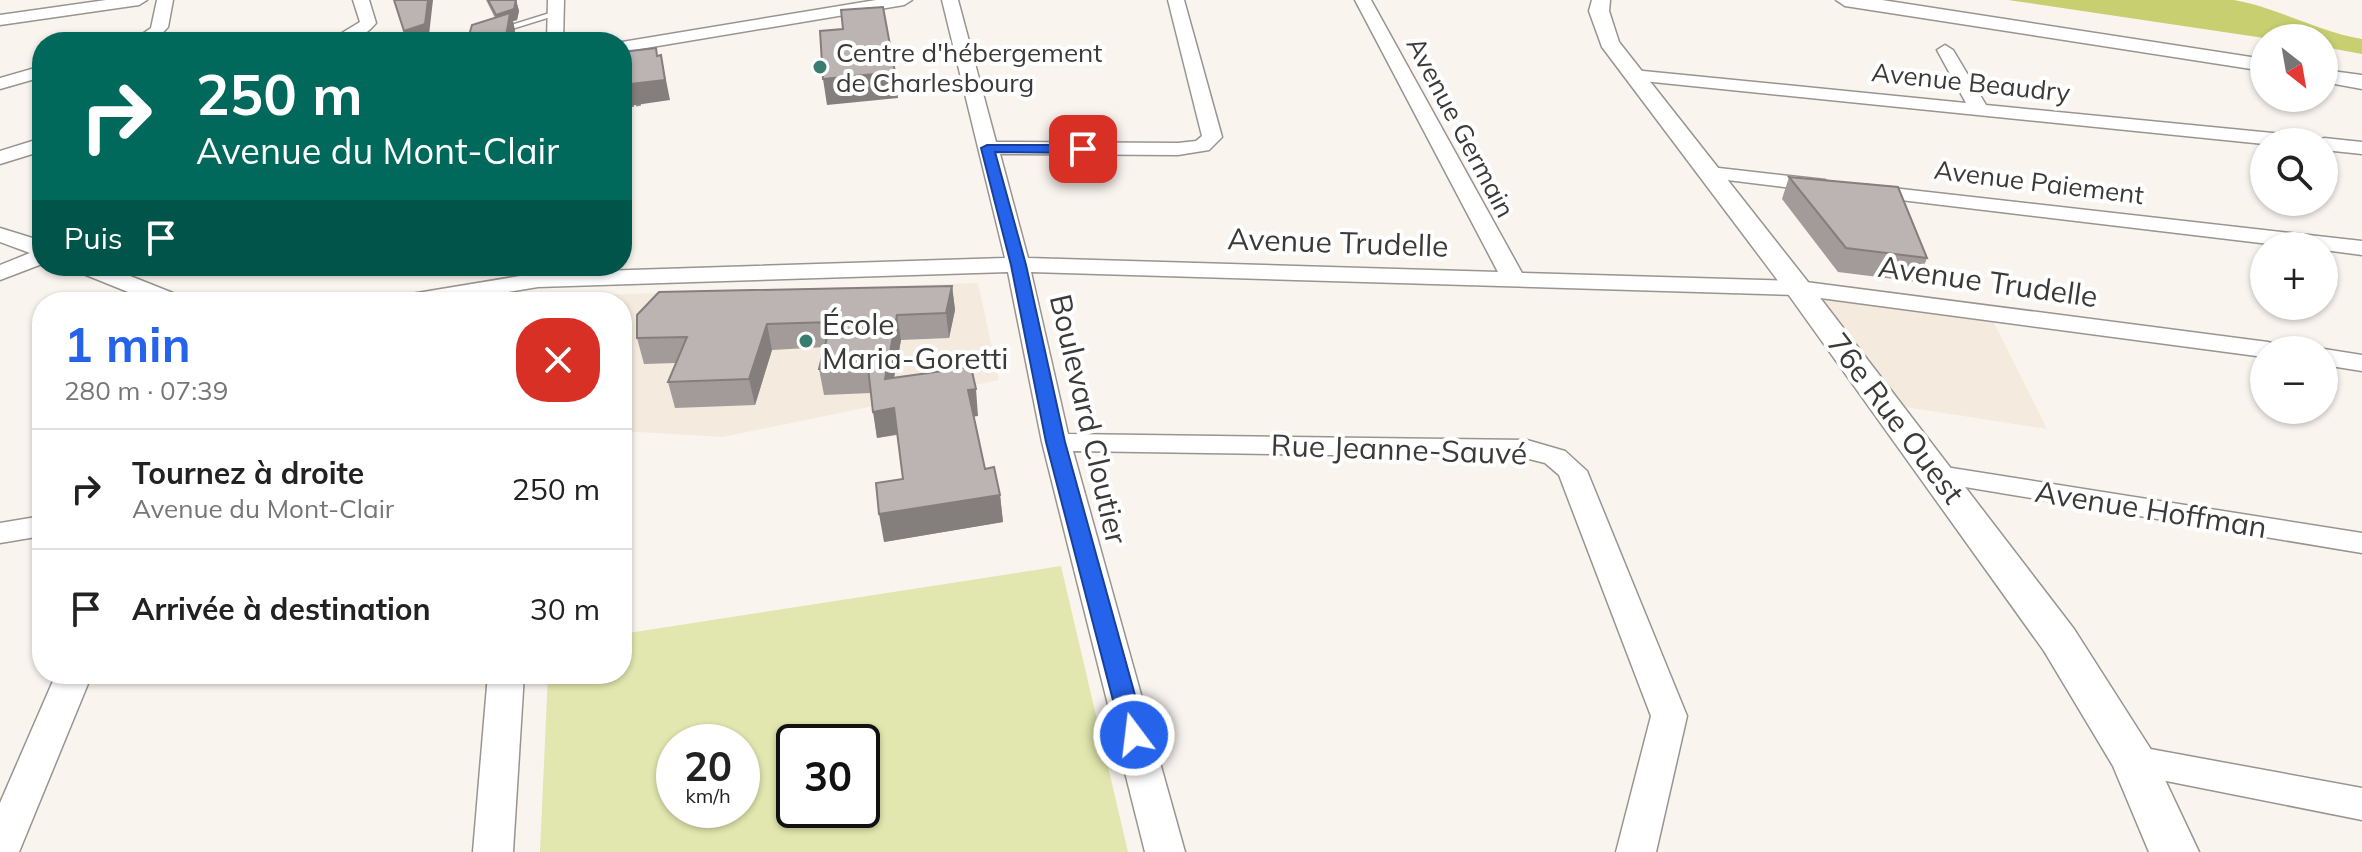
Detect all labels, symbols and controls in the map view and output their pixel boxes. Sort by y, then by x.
north arrow [2250,24,2338,112]
map controls [2250,24,2338,424]
street label: Avenue Germain [1400,31,1522,223]
place label: Centre d'hébergement de Charlesbourg [836,36,1102,99]
street label: Avenue Beaudry [1870,55,2072,109]
marker: Centre d'hébergement de Charlesbourg [811,58,829,76]
text: 250 m [196,59,363,129]
icon: right [64,64,168,168]
pin [1049,115,1117,183]
icon: arrive [1061,127,1105,171]
text: Avenue du Mont-Clair [196,128,559,173]
button: search [2250,128,2338,216]
street label: Avenue Paiement [1932,153,2146,211]
icon: arrive [139,216,183,260]
text: Puis [64,219,123,257]
street label: Avenue Trudelle [1227,219,1449,265]
button: + [2250,232,2338,320]
street label: Avenue Trudelle [1876,247,2100,315]
street label: Boulevard Cloutier [1042,290,1136,548]
place label: École Maria-Goretti [822,305,1008,377]
text: 1 min [64,314,191,374]
button: close [516,318,600,402]
street label: 76e Rue Ouest [1819,325,1973,511]
marker: École Maria-Goretti [797,332,815,350]
button: − [2250,336,2338,424]
text: 280 m · 07:39 [64,374,228,407]
street label: Rue Jeanne-Sauvé [1270,426,1528,472]
text: Tournez à droite [132,454,364,492]
icon: right [64,467,108,511]
text: 250 m [512,470,600,508]
street label: Avenue Hoffman [2032,472,2270,546]
text: Avenue du Mont-Clair [132,492,394,525]
icon: arrive [64,587,108,631]
text: Arrivée à destination [132,590,431,628]
text: 30 m [530,590,600,628]
position arrow [1092,693,1176,777]
speed limit sign: 30 [776,724,880,828]
text: 20 [684,741,732,791]
text: km/h [685,783,731,808]

